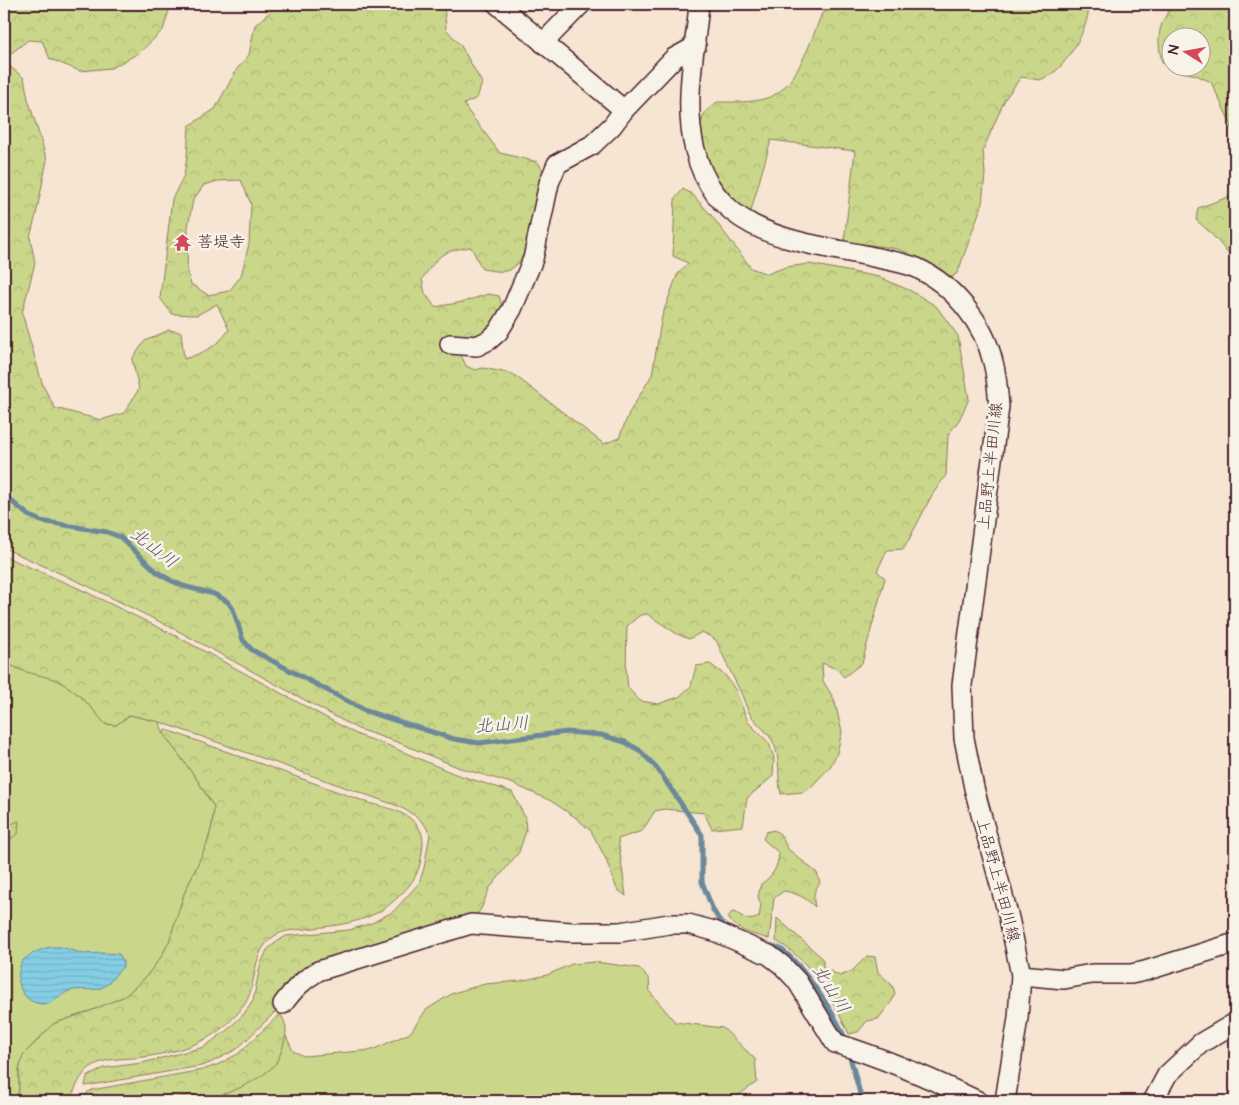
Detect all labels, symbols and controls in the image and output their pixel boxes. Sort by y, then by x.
north arrow [1162,28,1212,78]
text: N [1164,43,1185,56]
place label: 菩堤寺 [197,231,245,253]
temple icon: 菩堤寺 [173,232,193,252]
street label: 上品野上半田川線 [972,401,1008,531]
water label: 北山川 [125,522,183,574]
water label: 北山川 [474,711,530,739]
street label: 上品野上半田川線 [971,815,1025,945]
water label: 北山川 [806,959,856,1019]

